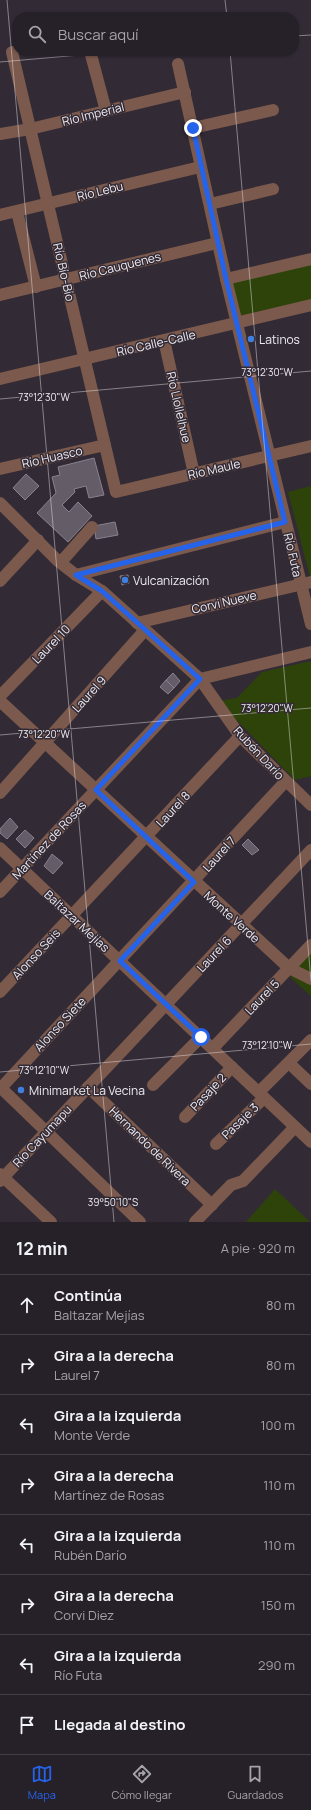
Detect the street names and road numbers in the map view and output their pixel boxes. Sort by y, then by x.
street label: Río Imperial [60,98,126,130]
street label: Río Lebu [75,177,125,205]
street label: Río Bío-Bío [49,241,79,303]
street label: Río Cauquenes [77,248,163,284]
street label: Río Calle-Calle [115,326,197,360]
street label: Río Llollelhue [163,370,195,444]
street label: Río Huasco [20,442,84,472]
street label: Río Maule [186,455,242,483]
street label: Río Futa [280,531,306,579]
street label: Corvi Nueve [190,586,258,618]
street label: Laurel 10 [28,621,74,667]
street label: Laurel 9 [68,672,110,716]
street label: Rubén Darío [230,723,288,783]
street label: Laurel 8 [152,787,194,831]
street label: Martínez de Rosas [8,797,90,883]
street label: Laurel 7 [199,833,239,875]
street label: Baltazar Mejías [41,886,113,956]
street label: Monte Verde [200,887,264,947]
street label: Alonso Seis [8,925,64,983]
street label: Laurel 6 [193,932,235,976]
street label: Laurel 5 [241,975,283,1018]
street label: Alonso Siete [30,993,90,1055]
street label: Pasaje 2 [186,1069,230,1115]
street label: Pasaje 3 [218,1099,262,1143]
street label: Río Cayumapu [9,1101,75,1171]
street label: Hernando de Rivera [105,1103,195,1189]

